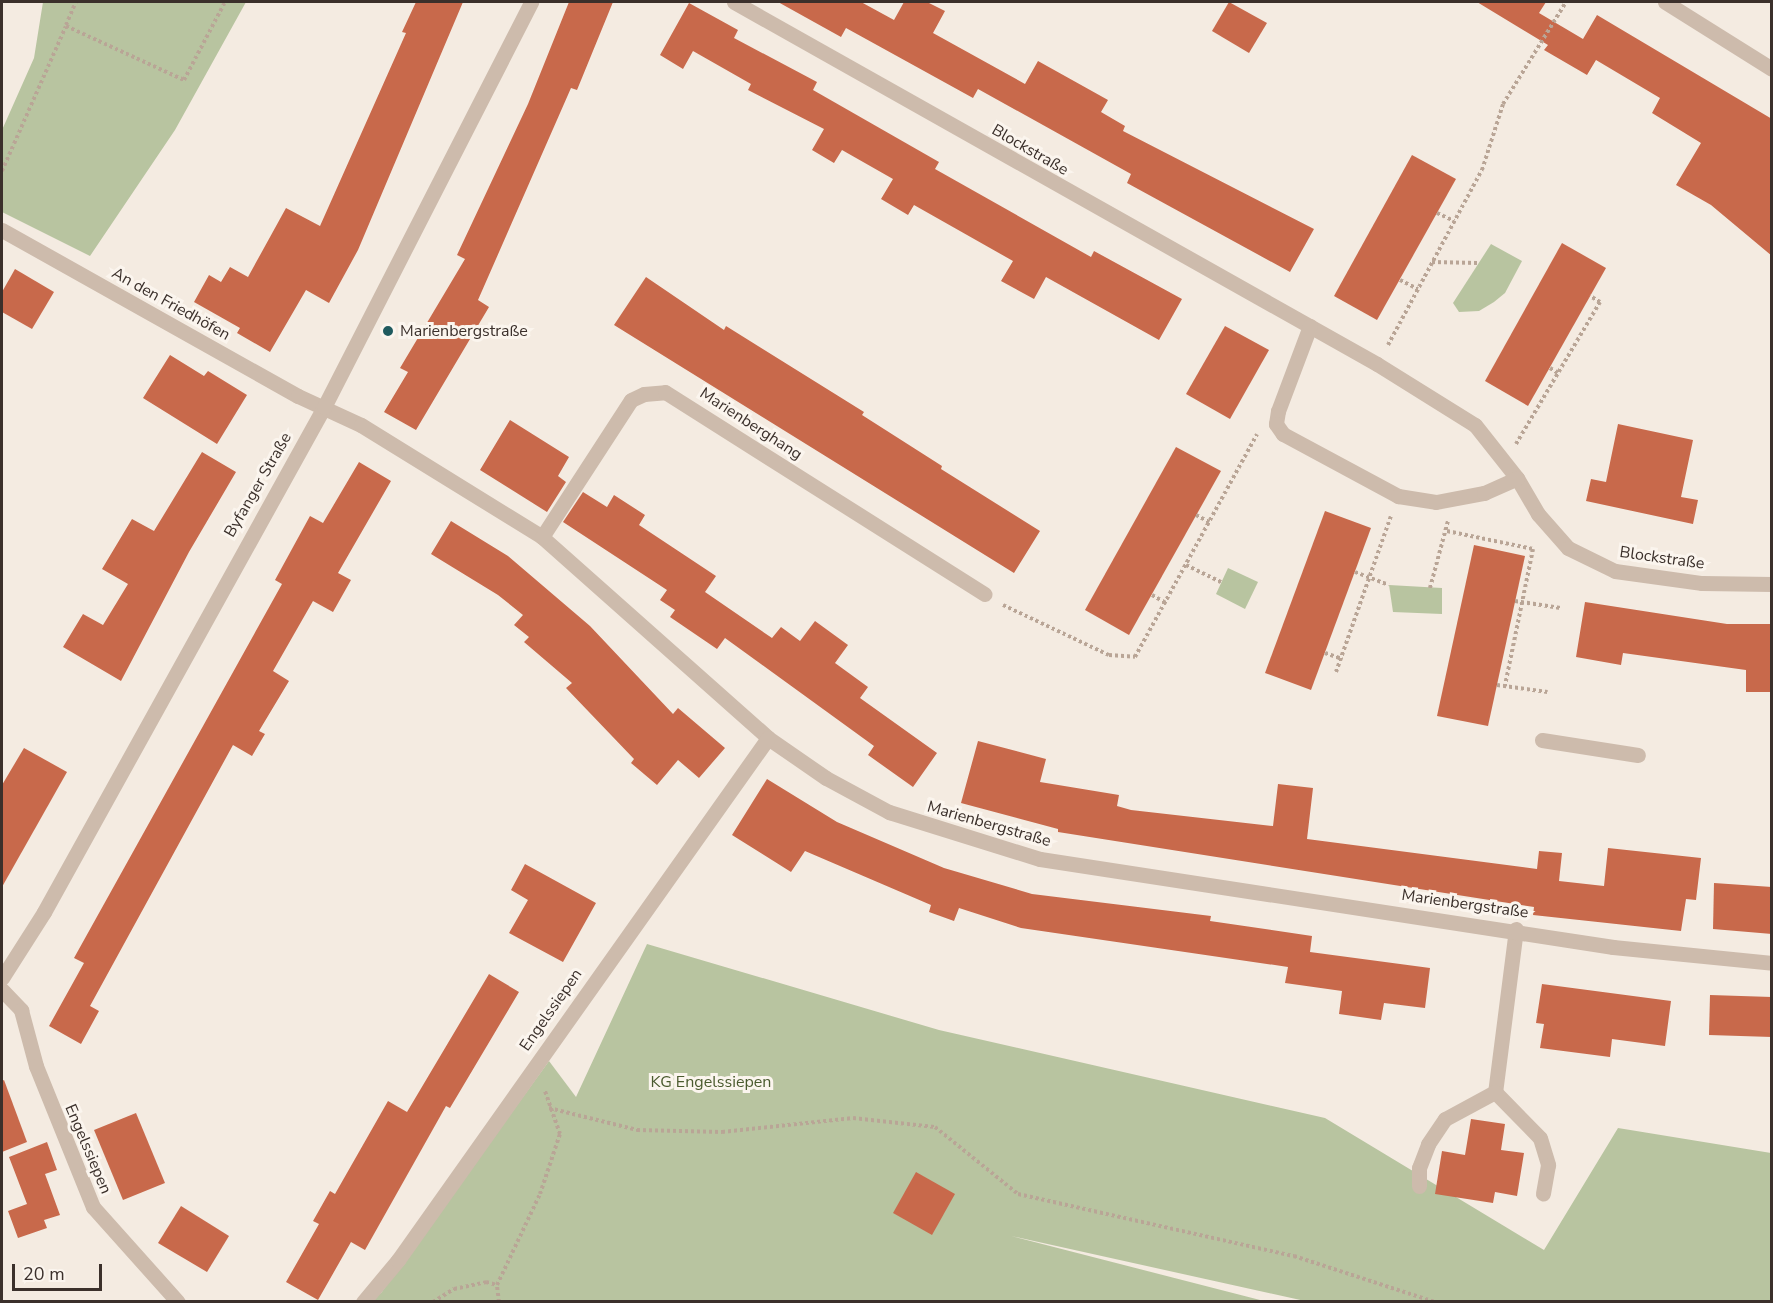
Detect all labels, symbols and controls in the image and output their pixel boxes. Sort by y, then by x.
street label: Blockstraße [988,120,1072,180]
street label: An den Friedhöfen [108,264,234,344]
place label: Marienbergstraße [400,321,528,341]
marker: Marienbergstraße [381,324,395,338]
street label: Marienberghang [696,384,806,464]
street label: Byfanger Straße [220,429,296,541]
street label: Blockstraße [1618,543,1706,573]
street label: Marienbergstraße [925,797,1053,851]
street label: Marienbergstraße [1400,886,1530,922]
street label: Engelssiepen [516,965,586,1055]
park label: KG Engelssiepen [651,1072,771,1092]
street label: Engelssiepen [61,1101,115,1197]
scale bar [15,1252,105,1290]
text: 20 m [23,1262,65,1286]

